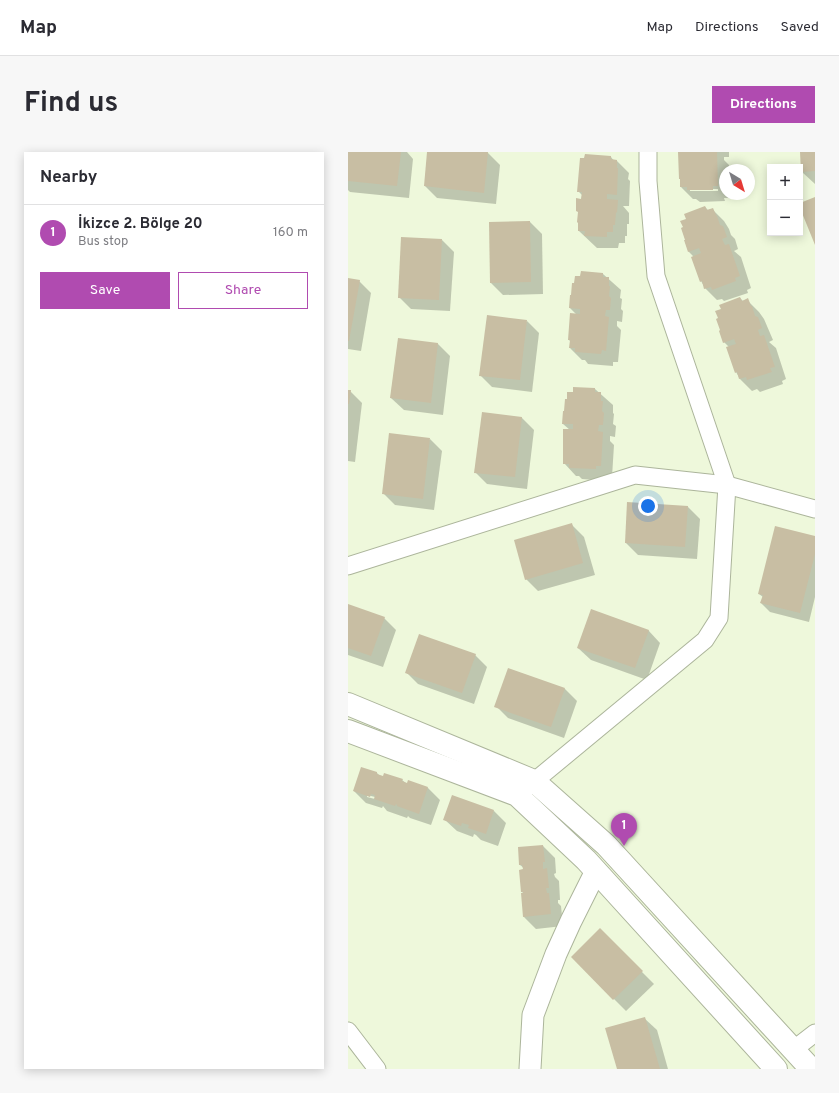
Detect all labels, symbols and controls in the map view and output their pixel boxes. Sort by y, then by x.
text: Map [20,16,57,40]
text: Map [647,19,673,36]
text: Directions [695,19,759,36]
text: Saved [781,19,819,36]
text: Find us [24,86,118,122]
button: Directions [712,86,815,123]
north arrow [719,164,755,200]
map controls [767,164,803,236]
button: + [767,164,803,200]
text: Nearby [40,167,97,189]
button: − [767,200,803,236]
text: İkizce 2. Bölge 20 [78,215,203,234]
text: 1 [50,225,56,241]
text: 160 m [273,225,308,241]
text: Bus stop [78,234,128,250]
button: Save [40,272,170,309]
button: Share [178,272,308,309]
your location [638,496,658,516]
pin: 1 [611,813,637,846]

